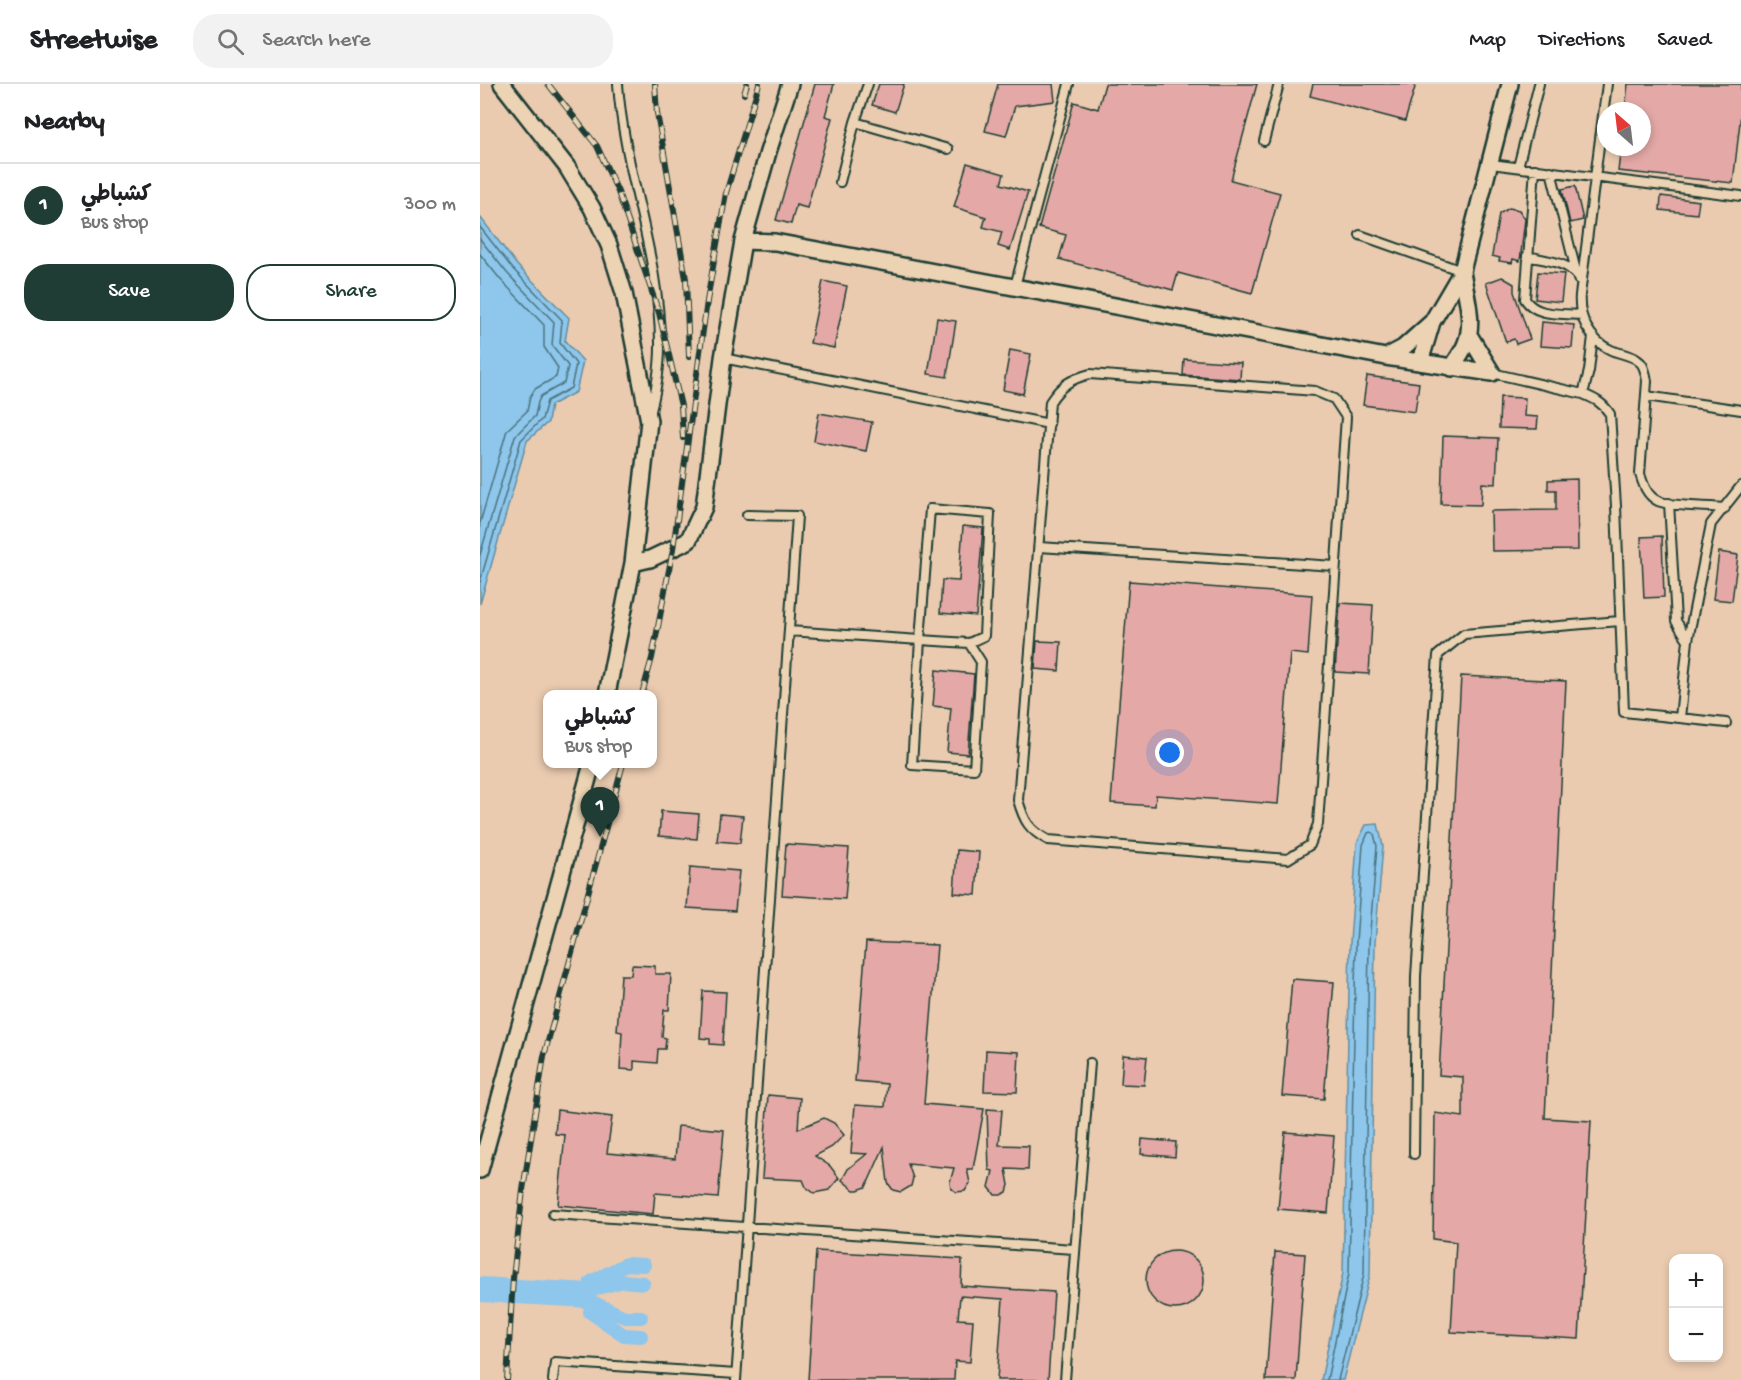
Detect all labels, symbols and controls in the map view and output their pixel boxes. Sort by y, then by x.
search box [193,14,613,68]
text: Streetwise [30,25,157,58]
icon: search [214,25,247,58]
text: Search here [262,28,371,54]
text: Map [1469,29,1506,54]
text: Directions [1539,29,1624,54]
text: Saved [1657,29,1711,54]
north arrow [1597,102,1651,156]
text: Nearby [24,108,105,139]
text: كشباطي [81,183,151,209]
text: 1 [39,194,48,217]
text: 300 m [404,194,456,217]
text: Bus stop [81,212,148,235]
button: Save [24,264,234,321]
button: Share [246,264,456,321]
popup [543,690,657,768]
text: كشباطي [565,707,635,733]
text: Bus stop [565,736,632,759]
your location [1155,738,1184,767]
pin: 1 [580,788,620,837]
map controls [1669,1254,1723,1362]
button: + [1669,1254,1723,1308]
button: − [1669,1308,1723,1362]

